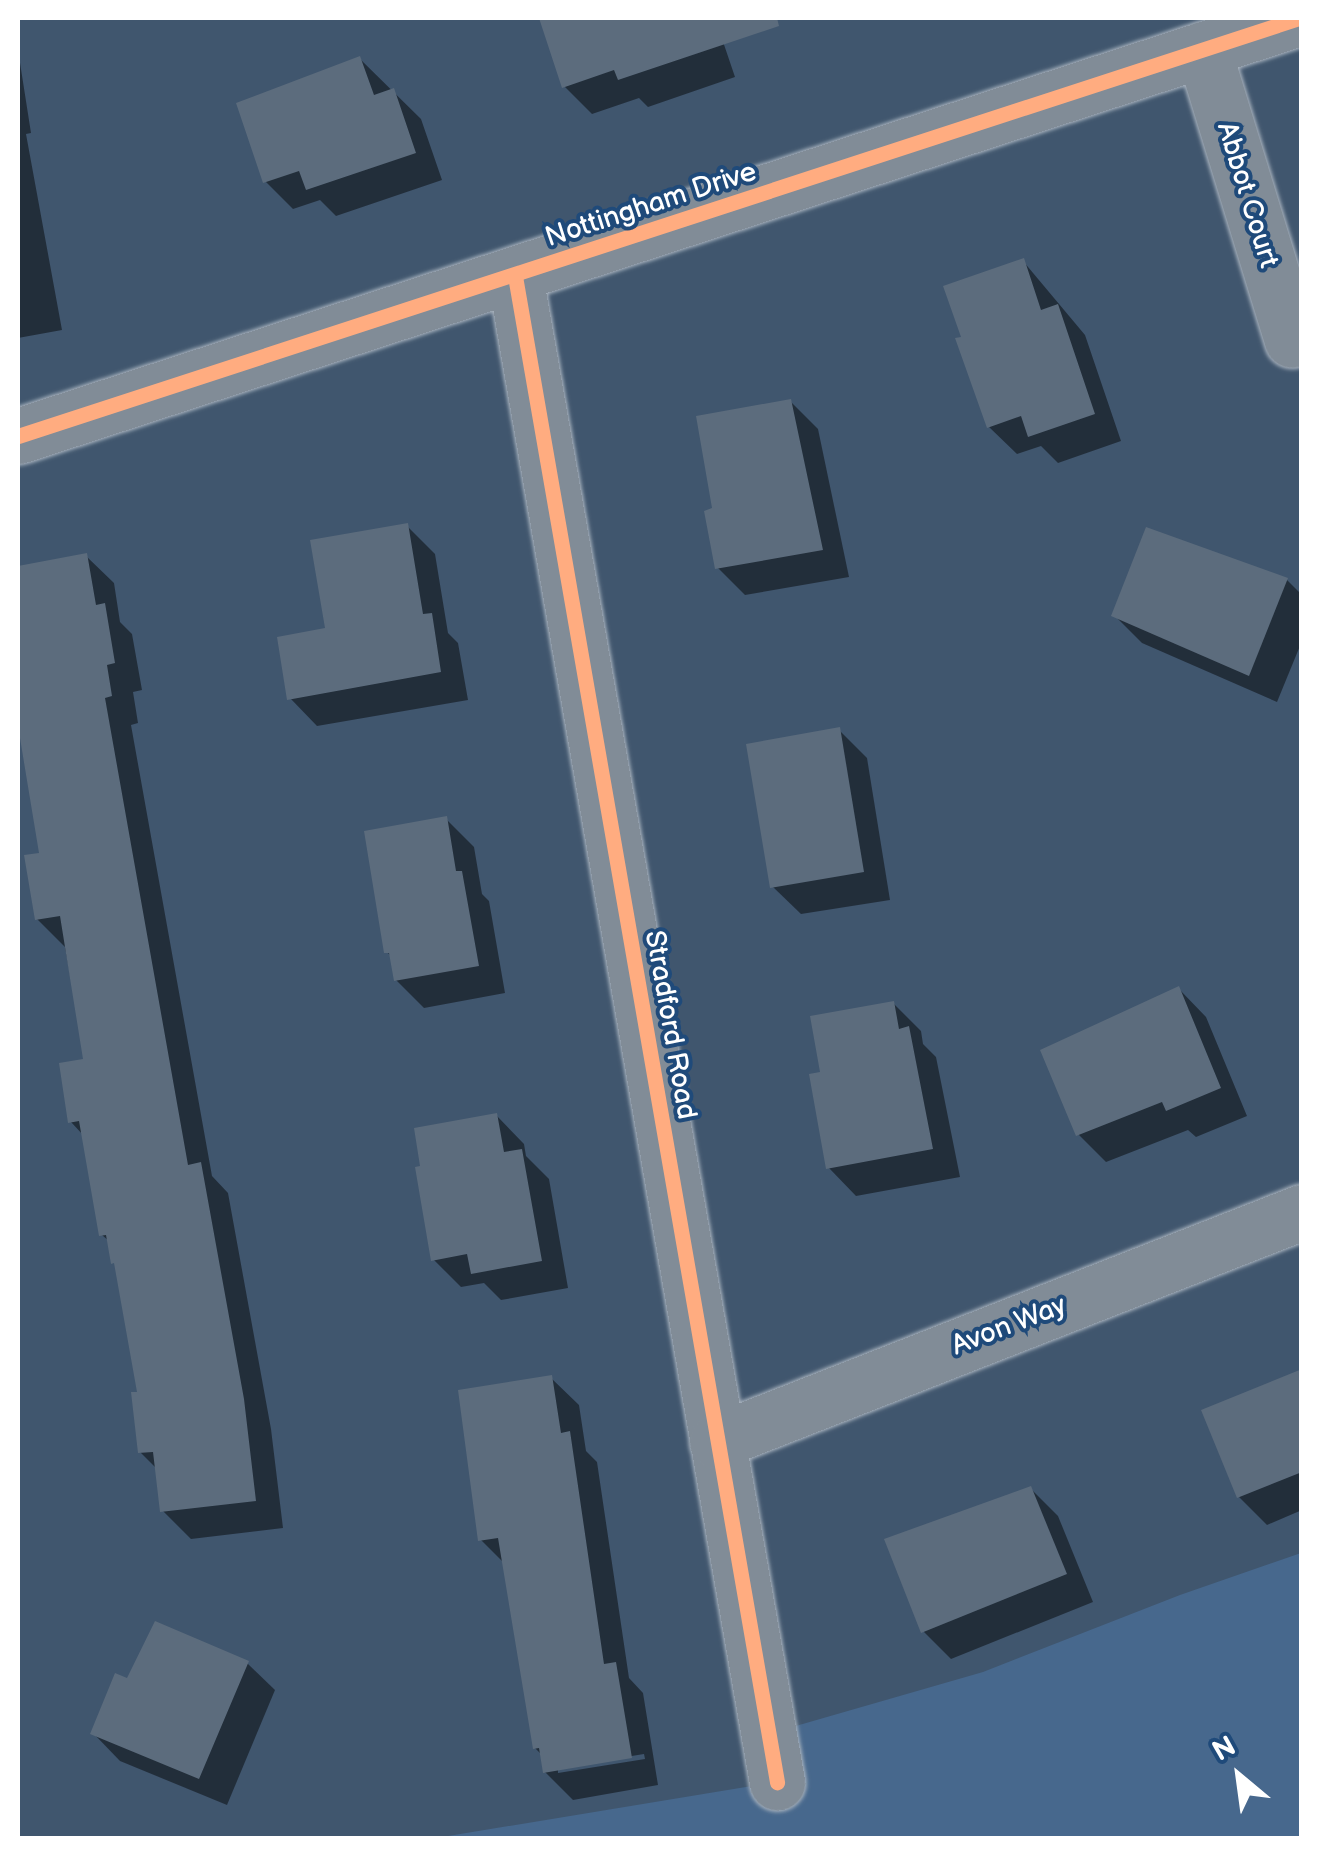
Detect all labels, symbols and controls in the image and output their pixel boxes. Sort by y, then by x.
street label: Abbot Court [1209,118,1285,272]
street label: Nottingham Drive [541,155,761,255]
street label: Stradford Road [637,928,703,1122]
street label: Avon Way [946,1289,1072,1363]
north arrow [1189,1726,1289,1826]
text: N [1207,1730,1241,1769]

